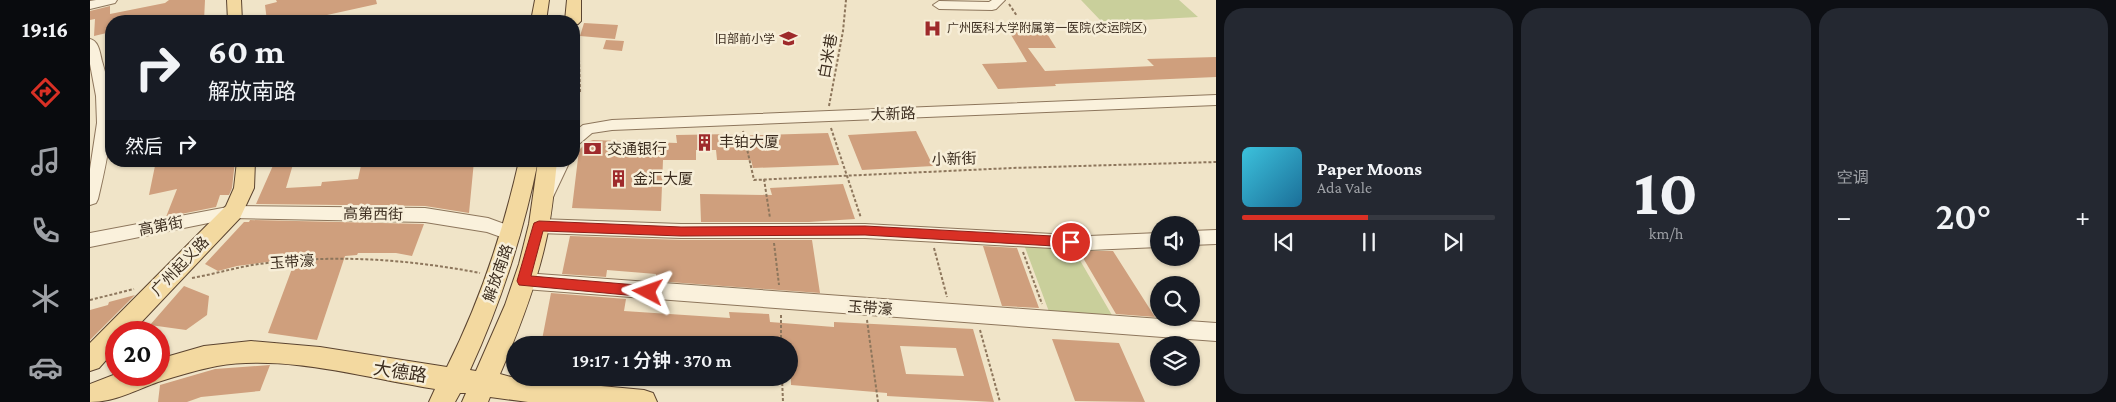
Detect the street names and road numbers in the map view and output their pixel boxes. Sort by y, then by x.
street label: 白米巷 [816,32,840,80]
street label: 大新路 [870,105,916,123]
street label: 小新街 [931,150,977,168]
street label: 高第西街 [343,205,403,223]
street label: 高第街 [137,214,185,238]
street label: 广州起义路 [147,233,212,299]
street label: 解放南路 [480,242,516,304]
street label: 玉带濠 [269,252,315,272]
street label: 玉带濠 [847,298,893,318]
street label: 大德路 [372,358,428,386]

